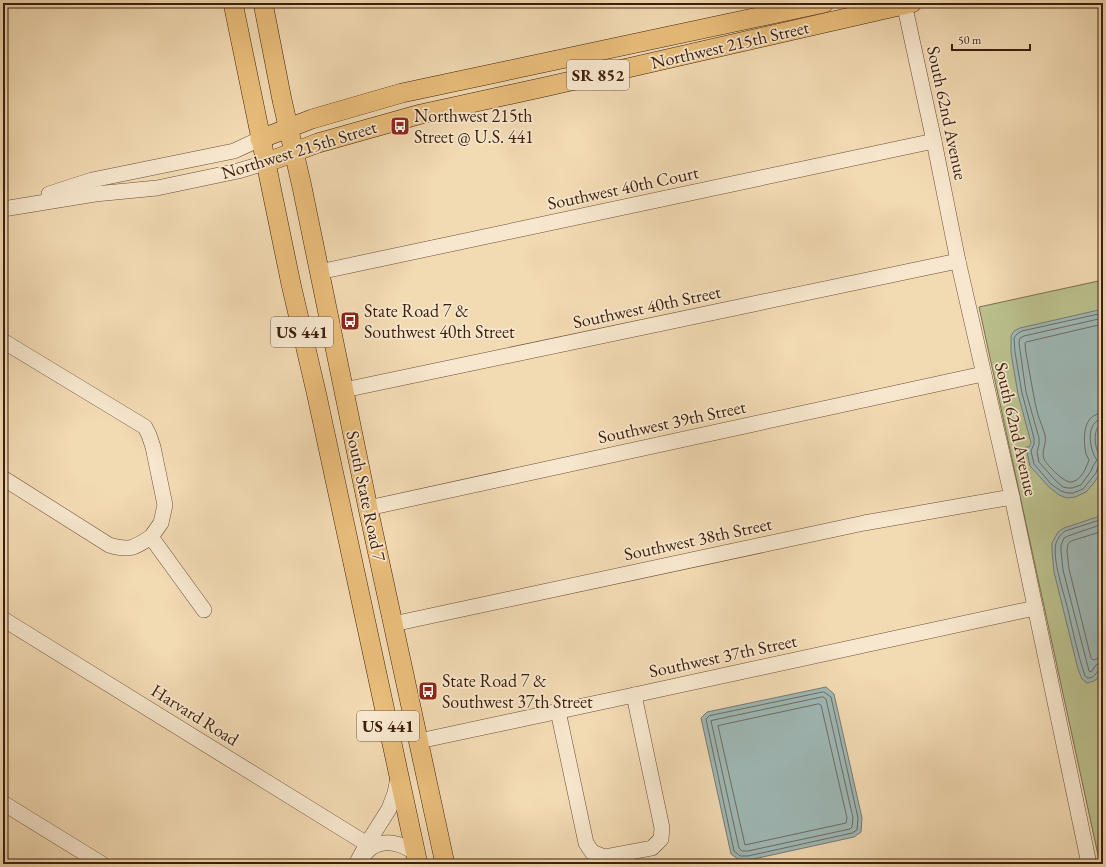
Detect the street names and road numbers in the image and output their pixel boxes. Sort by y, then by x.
street label: Northwest 215th Street [649,15,812,74]
street label: South 62nd Avenue [922,44,973,182]
road number: SR 852 [567,60,629,90]
street label: Northwest 215th Street [218,115,380,184]
street label: Southwest 40th Court [545,160,701,215]
street label: Southwest 40th Street [571,280,723,333]
road number: US 441 [271,317,333,347]
street label: South 62nd Avenue [990,360,1043,498]
street label: Southwest 39th Street [596,395,748,448]
street label: South State Road 7 [341,429,392,564]
street label: Southwest 38th Street [622,512,774,565]
street label: Southwest 37th Street [647,629,799,682]
street label: Harvard Road [147,679,244,751]
road number: US 441 [357,711,419,741]

